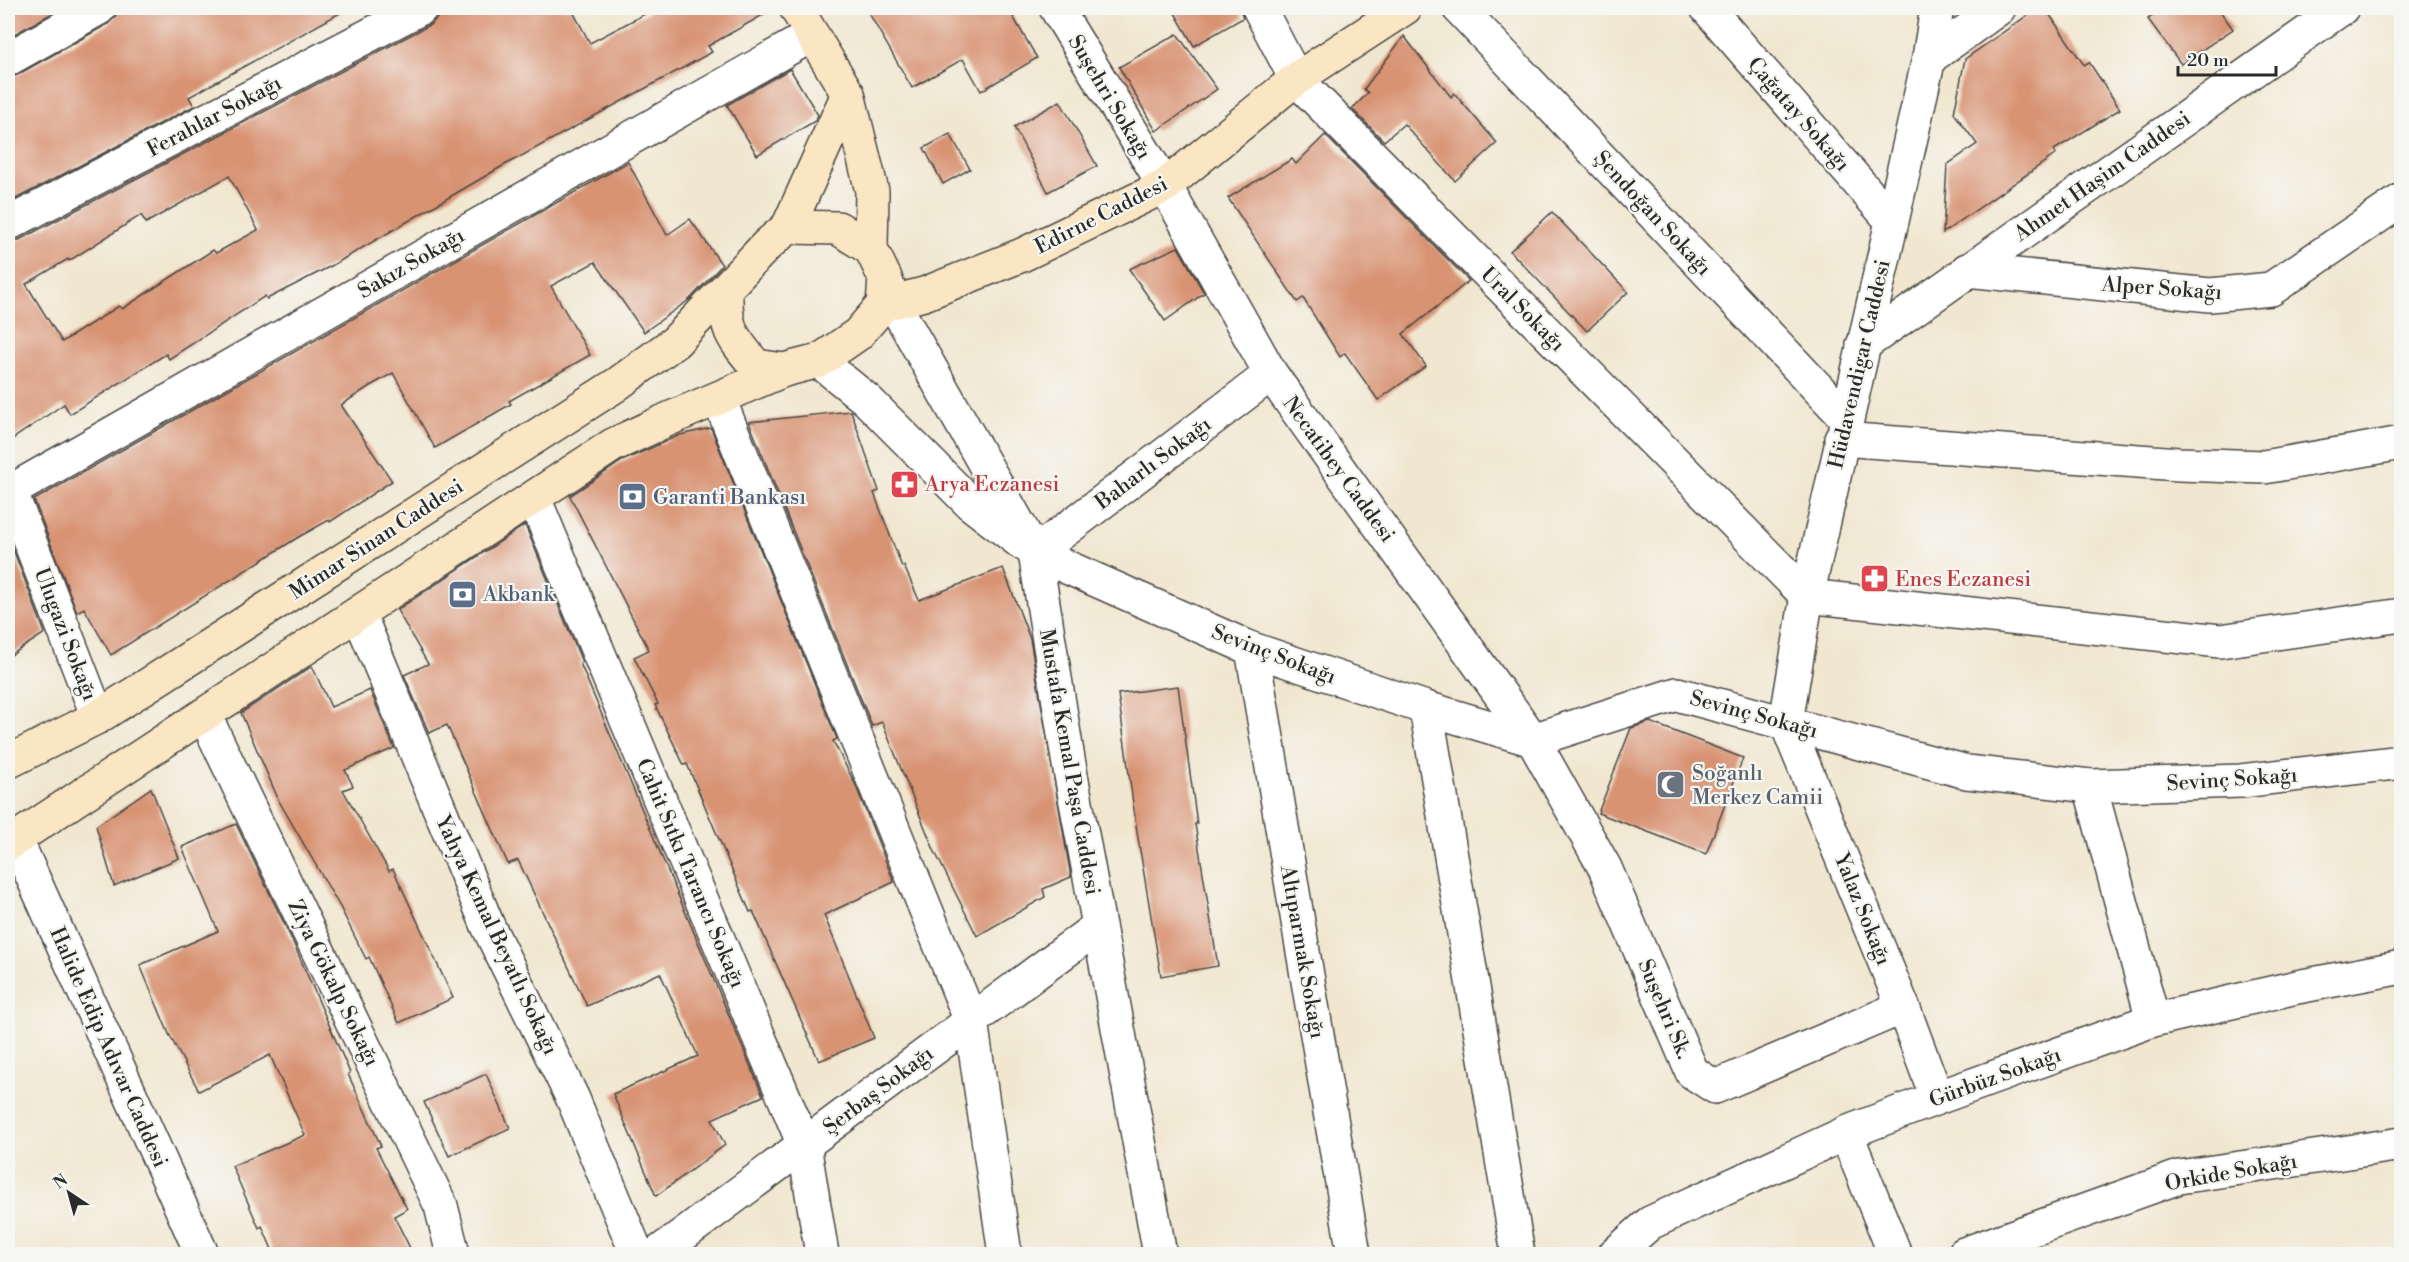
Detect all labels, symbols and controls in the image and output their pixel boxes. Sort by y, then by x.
street label: Suşehri Sokağı [1062,30,1157,165]
scale bar [2178,39,2276,77]
text: 20 m [2187,49,2229,72]
street label: Çağatay Sokağı [1741,52,1855,177]
street label: Ferahlar Sokağı [142,70,287,163]
street label: Ahmet Haşim Caddesi [2008,106,2196,248]
street label: Şendoğan Sokağı [1588,146,1717,282]
street label: Edirne Caddesi [1031,171,1172,261]
street label: Sakız Sokağı [354,223,470,305]
street label: Hüdavendigar Caddesi [1823,257,1897,471]
street label: Ural Sokağı [1475,262,1570,358]
street label: Alper Sokağı [2100,272,2223,306]
street label: Necatibey Caddesi [1276,391,1400,548]
street label: Baharlı Sokağı [1090,412,1217,517]
pharmacy icon: Arya Eczanesi [888,468,920,500]
place label: Arya Eczanesi [924,472,1059,498]
street label: Mimar Sinan Caddesi [285,474,469,606]
bank icon: Garanti Bankası [616,481,648,513]
place label: Garanti Bankası [653,485,806,511]
pharmacy icon: Enes Eczanesi [1858,563,1890,595]
street label: Ulugazi Sokağı [28,564,102,705]
place label: Enes Eczanesi [1895,567,2031,593]
bank icon: Akbank [446,578,478,610]
place label: Akbank [482,582,555,608]
street label: Sevinç Sokağı [1208,619,1340,691]
street label: Mustafa Kemal Paşa Caddesi [1033,627,1105,897]
street label: Sevinç Sokağı [1687,685,1821,745]
street label: Cahit Sıtkı Tarancı Sokağı [630,755,750,992]
place label: Soğanlı Merkez Camii [1692,761,1823,811]
street label: Sevinç Sokağı [2166,762,2299,798]
mosque icon: Soğanlı Merkez Camii [1655,769,1687,801]
street label: Yahya Kemal Beyatlı Sokağı [429,811,563,1059]
street label: Yalaz Sokağı [1827,849,1896,969]
street label: Altıparmak Sokağı [1274,863,1330,1041]
street label: Ziya Gökalp Sokağı [282,896,385,1071]
street label: Halide Edip Adıvar Caddesi [43,923,173,1172]
street label: Suşehri Sk. [1631,956,1697,1063]
street label: Şerbaş Sokağı [818,1041,939,1141]
street label: Gürbüz Sokağı [1926,1042,2065,1114]
street label: Orkide Sokağı [2163,1149,2299,1197]
north arrow [39,1163,99,1223]
text: N [50,1170,72,1193]

